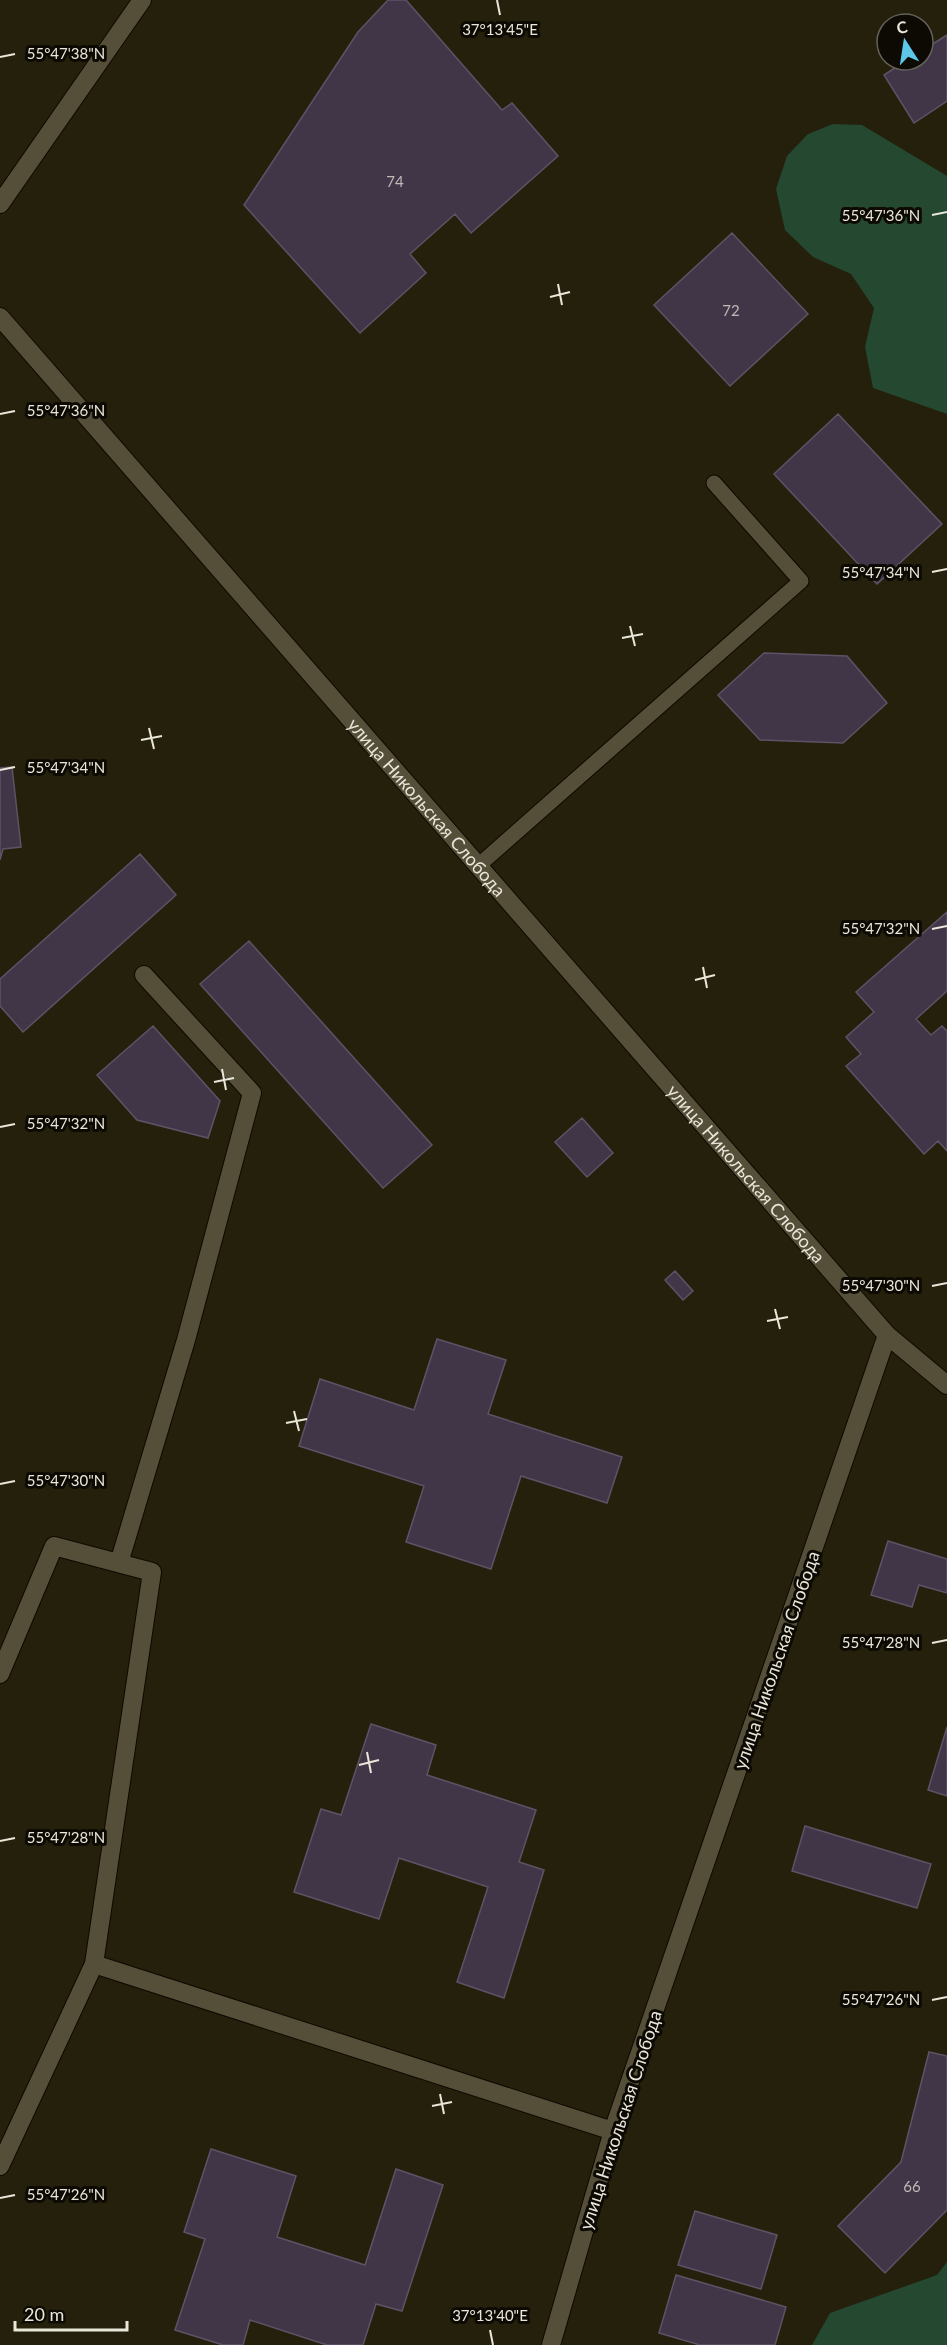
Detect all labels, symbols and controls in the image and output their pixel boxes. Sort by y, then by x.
north arrow [875,12,935,72]
text: С [895,16,909,37]
text: 37°13'45"E [462,20,538,38]
text: 55°47'38"N [27,44,105,62]
house number: 74 [386,172,404,190]
text: 55°47'36"N [842,206,920,224]
house number: 72 [722,301,740,319]
text: 55°47'36"N [27,401,105,419]
text: 55°47'34"N [842,563,920,581]
street label: улица Никольская Слобода [343,713,511,901]
text: 55°47'34"N [27,758,105,776]
text: 55°47'32"N [842,919,920,937]
street label: улица Никольская Слобода [663,1080,830,1267]
text: 55°47'32"N [27,1114,105,1132]
text: 55°47'30"N [842,1276,920,1294]
text: 55°47'30"N [27,1471,105,1489]
street label: улица Никольская Слобода [728,1548,824,1772]
text: 55°47'28"N [842,1633,920,1651]
text: 55°47'28"N [27,1828,105,1846]
text: 55°47'26"N [842,1990,920,2008]
street label: улица Никольская Слобода [574,2008,666,2232]
house number: 66 [903,2177,921,2195]
text: 55°47'26"N [27,2185,105,2203]
scale bar [15,2294,128,2332]
text: 20 m [24,2303,64,2325]
text: 37°13'40"E [452,2306,528,2324]

